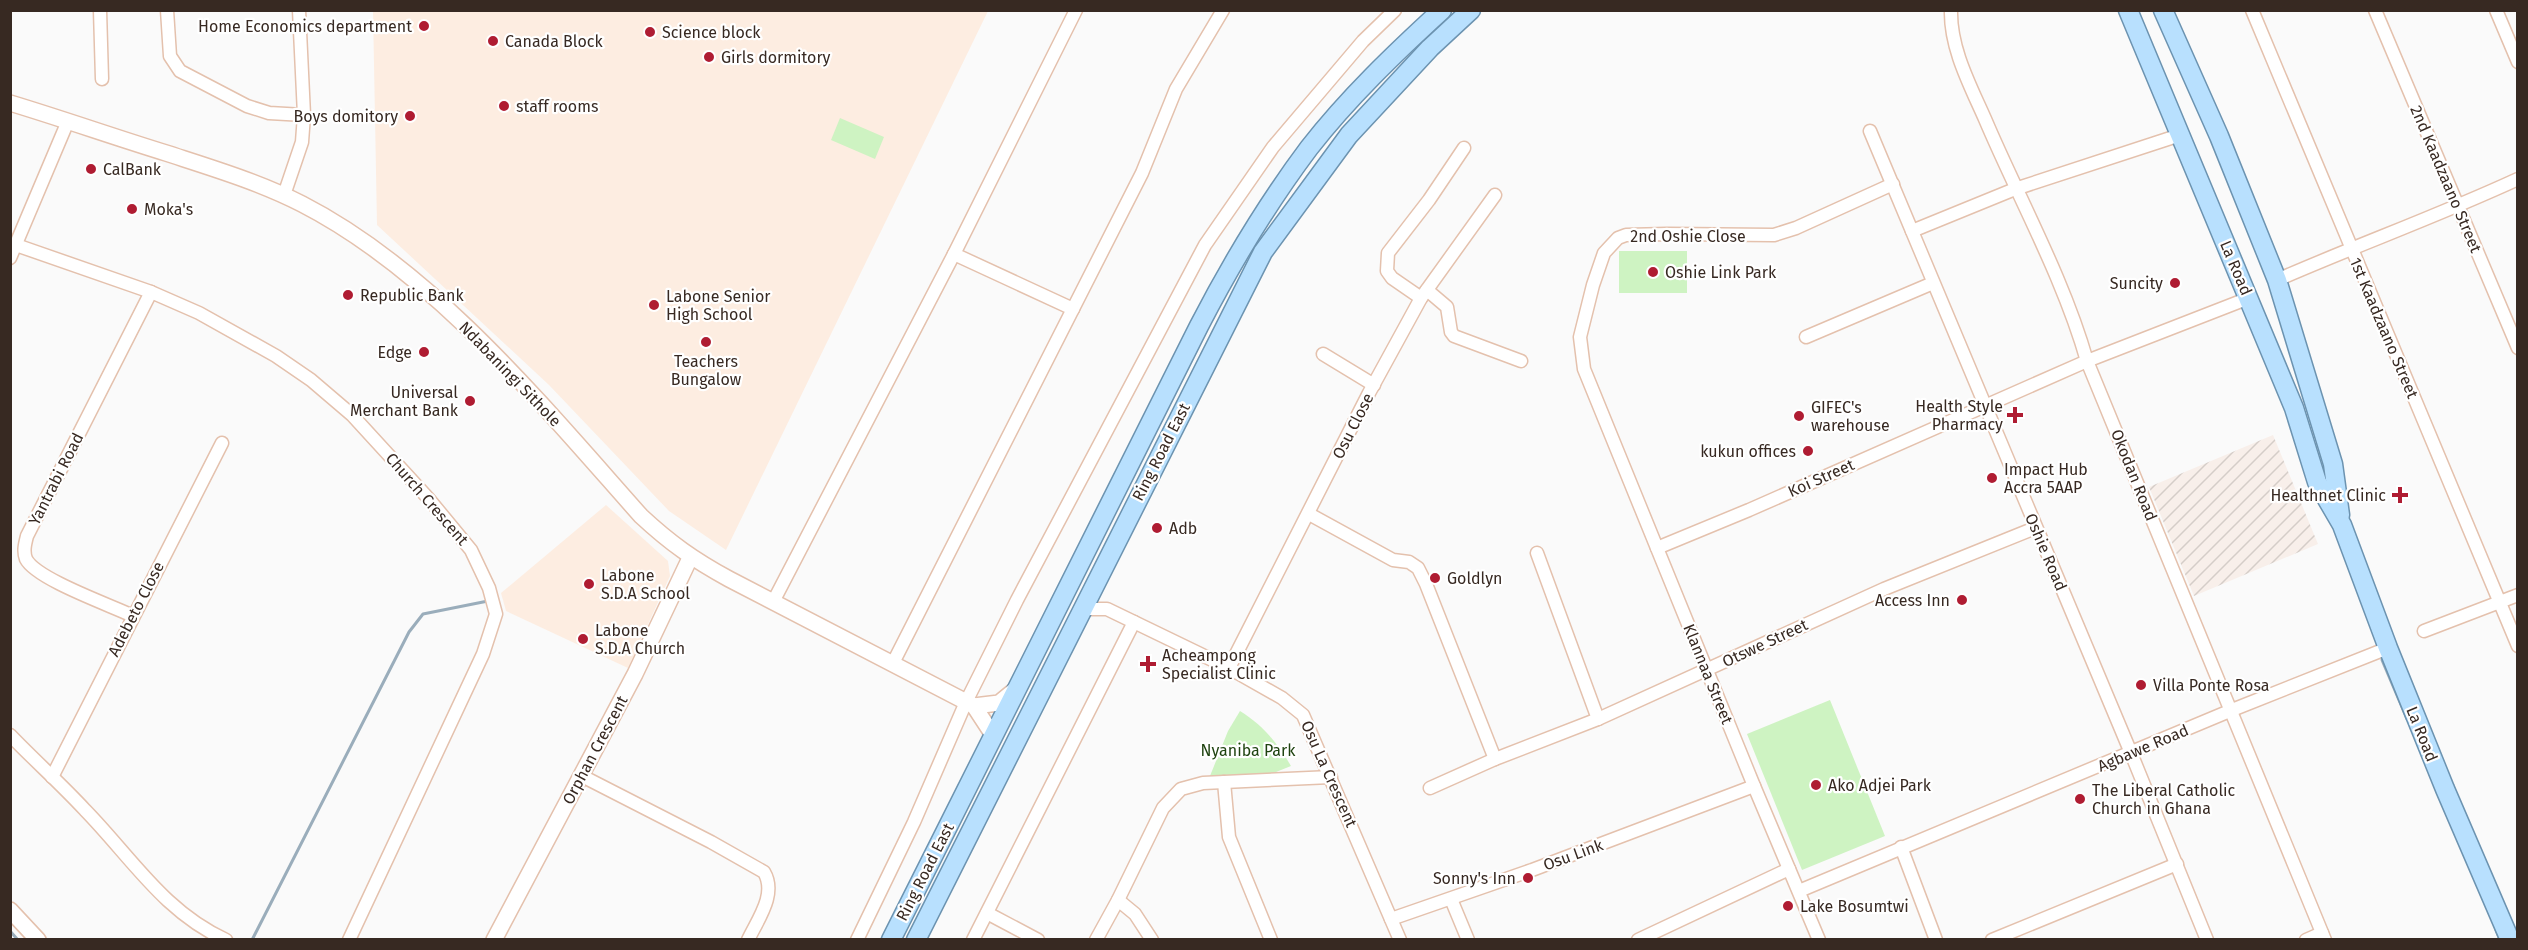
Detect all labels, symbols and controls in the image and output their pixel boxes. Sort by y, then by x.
place label: Home Economics department [198,17,412,36]
marker: Home Economics department [417,19,431,33]
place label: Science block [662,23,761,42]
marker: Science block [643,25,657,39]
place label: Canada Block [505,32,603,51]
marker: Canada Block [486,34,500,48]
place label: Girls dormitory [721,48,831,67]
marker: Girls dormitory [702,50,716,64]
place label: staff rooms [516,97,598,116]
marker: staff rooms [497,99,511,113]
street label: 2nd Kaadzaano Street [2406,103,2486,256]
place label: Boys domitory [293,107,398,126]
marker: Boys domitory [403,109,417,123]
place label: CalBank [103,160,162,179]
marker: CalBank [84,162,98,176]
place label: Moka's [144,200,193,219]
marker: Moka's [125,202,139,216]
street label: 2nd Oshie Close [1630,227,1746,246]
street label: La Road [2216,238,2256,298]
street label: 1st Kaadzaano Street [2346,255,2422,401]
place label: Oshie Link Park [1665,263,1777,282]
marker: Oshie Link Park [1646,265,1660,279]
place label: Suncity [2110,274,2163,293]
marker: Suncity [2168,276,2182,290]
place label: Republic Bank [360,286,464,305]
place label: Labone Senior High School [666,287,771,324]
marker: Republic Bank [341,288,355,302]
marker: Labone Senior High School [647,298,661,312]
street label: Ndabaningi Sithole [455,318,565,430]
marker: Teachers Bungalow [699,335,713,349]
place label: Edge [377,343,412,362]
marker: Edge [417,345,431,359]
place label: Teachers Bungalow [671,352,742,389]
place label: Universal Merchant Bank [350,383,459,420]
street label: Osu Close [1328,390,1378,462]
marker: Universal Merchant Bank [463,394,477,408]
place label: Health Style Pharmacy [1915,397,2003,434]
place label: GIFEC's warehouse [1811,398,1890,435]
street label: Ring Road East [1128,400,1194,504]
marker: Health Style Pharmacy [2008,408,2022,422]
marker: GIFEC's warehouse [1792,409,1806,423]
street label: Okodan Road [2107,426,2161,524]
street label: Yantrabi Road [25,430,87,528]
place label: kukun offices [1700,442,1796,461]
marker: kukun offices [1801,444,1815,458]
street label: Church Crescent [382,449,472,549]
street label: Koi Street [1785,455,1857,501]
place label: Impact Hub Accra 5AAP [2004,460,2088,497]
marker: Impact Hub Accra 5AAP [1985,471,1999,485]
place label: Healthnet Clinic [2271,486,2386,505]
marker: Healthnet Clinic [2391,486,2409,504]
street label: Oshie Road [2021,510,2071,594]
place label: Adb [1169,519,1197,538]
marker: Adb [1150,521,1164,535]
street label: Adebeto Close [104,558,168,660]
place label: Labone S.D.A School [601,566,690,603]
place label: Goldlyn [1447,569,1502,588]
marker: Goldlyn [1428,571,1442,585]
marker: Labone S.D.A School [582,577,596,591]
place label: Access Inn [1875,591,1950,610]
marker: Access Inn [1955,593,1969,607]
street label: Otswe Street [1719,615,1811,671]
place label: Labone S.D.A Church [595,621,685,658]
street label: Klannaa Street [1679,621,1737,727]
marker: Labone S.D.A Church [576,632,590,646]
place label: Acheampong Specialist Clinic [1162,646,1276,683]
marker: Acheampong Specialist Clinic [1139,655,1157,673]
place label: Villa Ponte Rosa [2153,676,2269,695]
marker: Villa Ponte Rosa [2134,678,2148,692]
street label: Orphan Crescent [558,692,632,808]
street label: La Road [2402,704,2442,764]
street label: Osu La Crescent [1297,718,1361,830]
street label: Agbawe Road [2095,720,2191,776]
park label: Nyaniba Park [1201,741,1296,760]
place label: Ako Adjei Park [1828,776,1932,795]
marker: Ako Adjei Park [1809,778,1823,792]
place label: The Liberal Catholic Church in Ghana [2092,781,2236,818]
marker: The Liberal Catholic Church in Ghana [2073,792,2087,806]
street label: Ring Road East [892,820,958,924]
street label: Osu Link [1541,835,1606,875]
place label: Sonny's Inn [1433,869,1516,888]
marker: Sonny's Inn [1521,871,1535,885]
place label: Lake Bosumtwi [1800,897,1909,916]
marker: Lake Bosumtwi [1781,899,1795,913]

